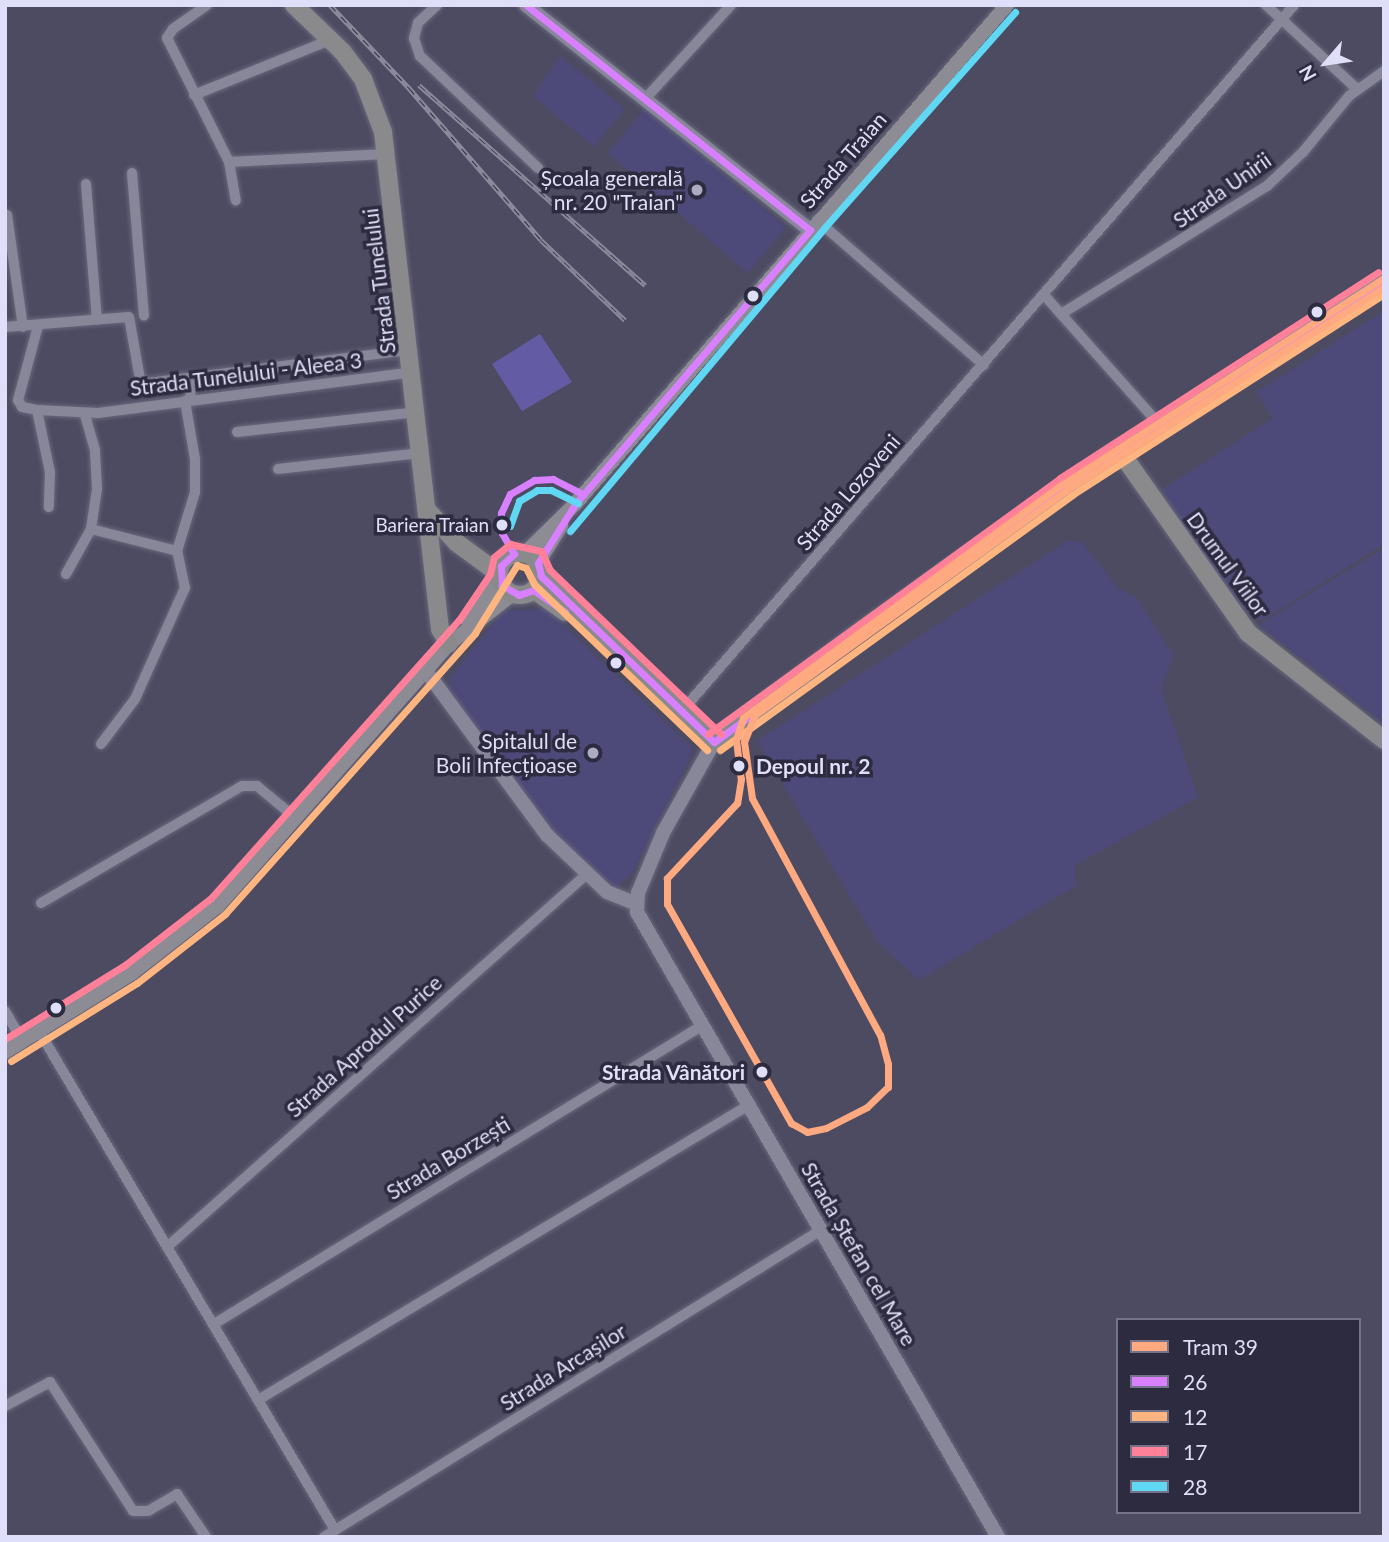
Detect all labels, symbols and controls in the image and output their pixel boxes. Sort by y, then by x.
north arrow [1291,28,1361,98]
text: N [1294,61,1321,85]
street label: Strada Traian [794,107,892,213]
street label: Strada Unirii [1168,147,1276,233]
place label: Școala generală nr. 20 "Traian" [541,165,683,215]
marker: Școala generală nr. 20 "Traian" [689,182,705,198]
street label: Strada Tunelului [358,207,400,355]
unlabelled marker [746,289,760,303]
unlabelled marker [1310,305,1324,319]
street label: Strada Tunelului - Aleea 3 [128,347,364,401]
street label: Strada Lozoveni [791,429,905,555]
street label: Drumul Viilor [1182,507,1274,621]
place label: Bariera Traian [375,514,489,536]
marker: Bariera Traian [495,518,509,532]
unlabelled marker [609,656,623,670]
place label: Spitalul de Boli Infecțioase [436,728,577,778]
marker: Spitalul de Boli Infecțioase [583,743,603,763]
place label: Depoul nr. 2 [756,753,870,779]
marker: Depoul nr. 2 [728,755,750,777]
street label: Strada Aprodul Purice [281,970,447,1122]
unlabelled marker [49,1001,63,1015]
place label: Strada Vânători [601,1059,745,1085]
marker: Strada Vânători [751,1061,773,1083]
street label: Strada Borzești [382,1111,514,1205]
street label: Strada Ștefan cel Mare [796,1158,922,1350]
street label: Strada Arcașilor [495,1318,631,1416]
legend [1116,1318,1361,1514]
text: Tram 39 [1183,1334,1258,1359]
text: 26 [1183,1369,1207,1394]
text: 12 [1183,1404,1207,1429]
text: 17 [1183,1439,1207,1464]
text: 28 [1183,1474,1207,1499]

